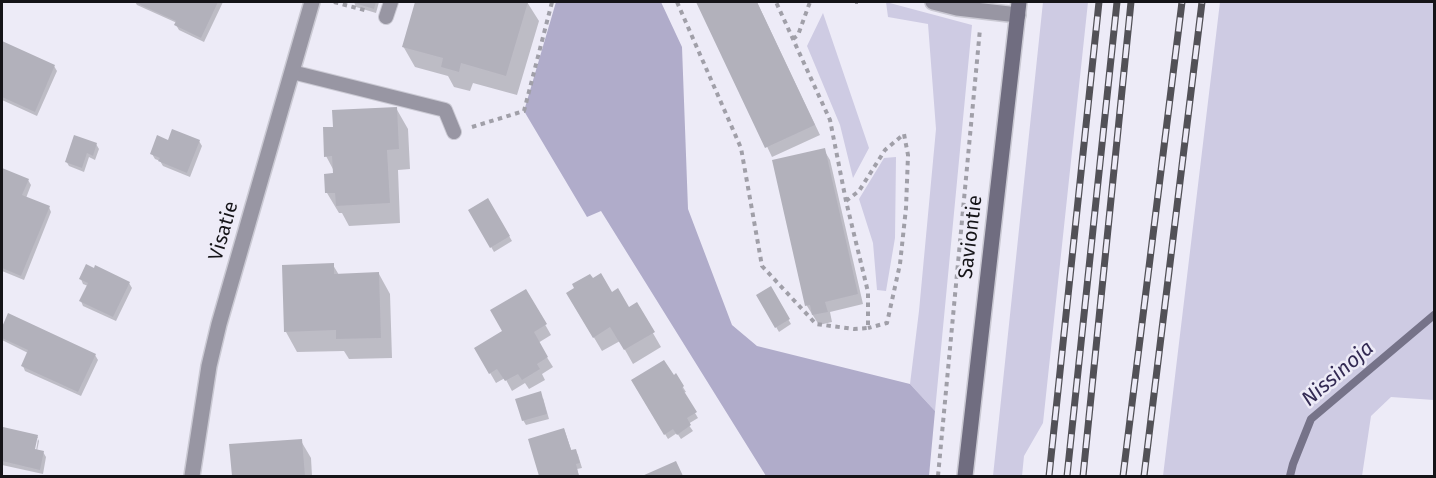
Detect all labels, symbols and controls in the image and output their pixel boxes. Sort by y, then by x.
street label: Saviontie [954,194,988,280]
street label: Visatie [204,199,244,263]
water label: Nissinoja [1297,336,1379,412]

